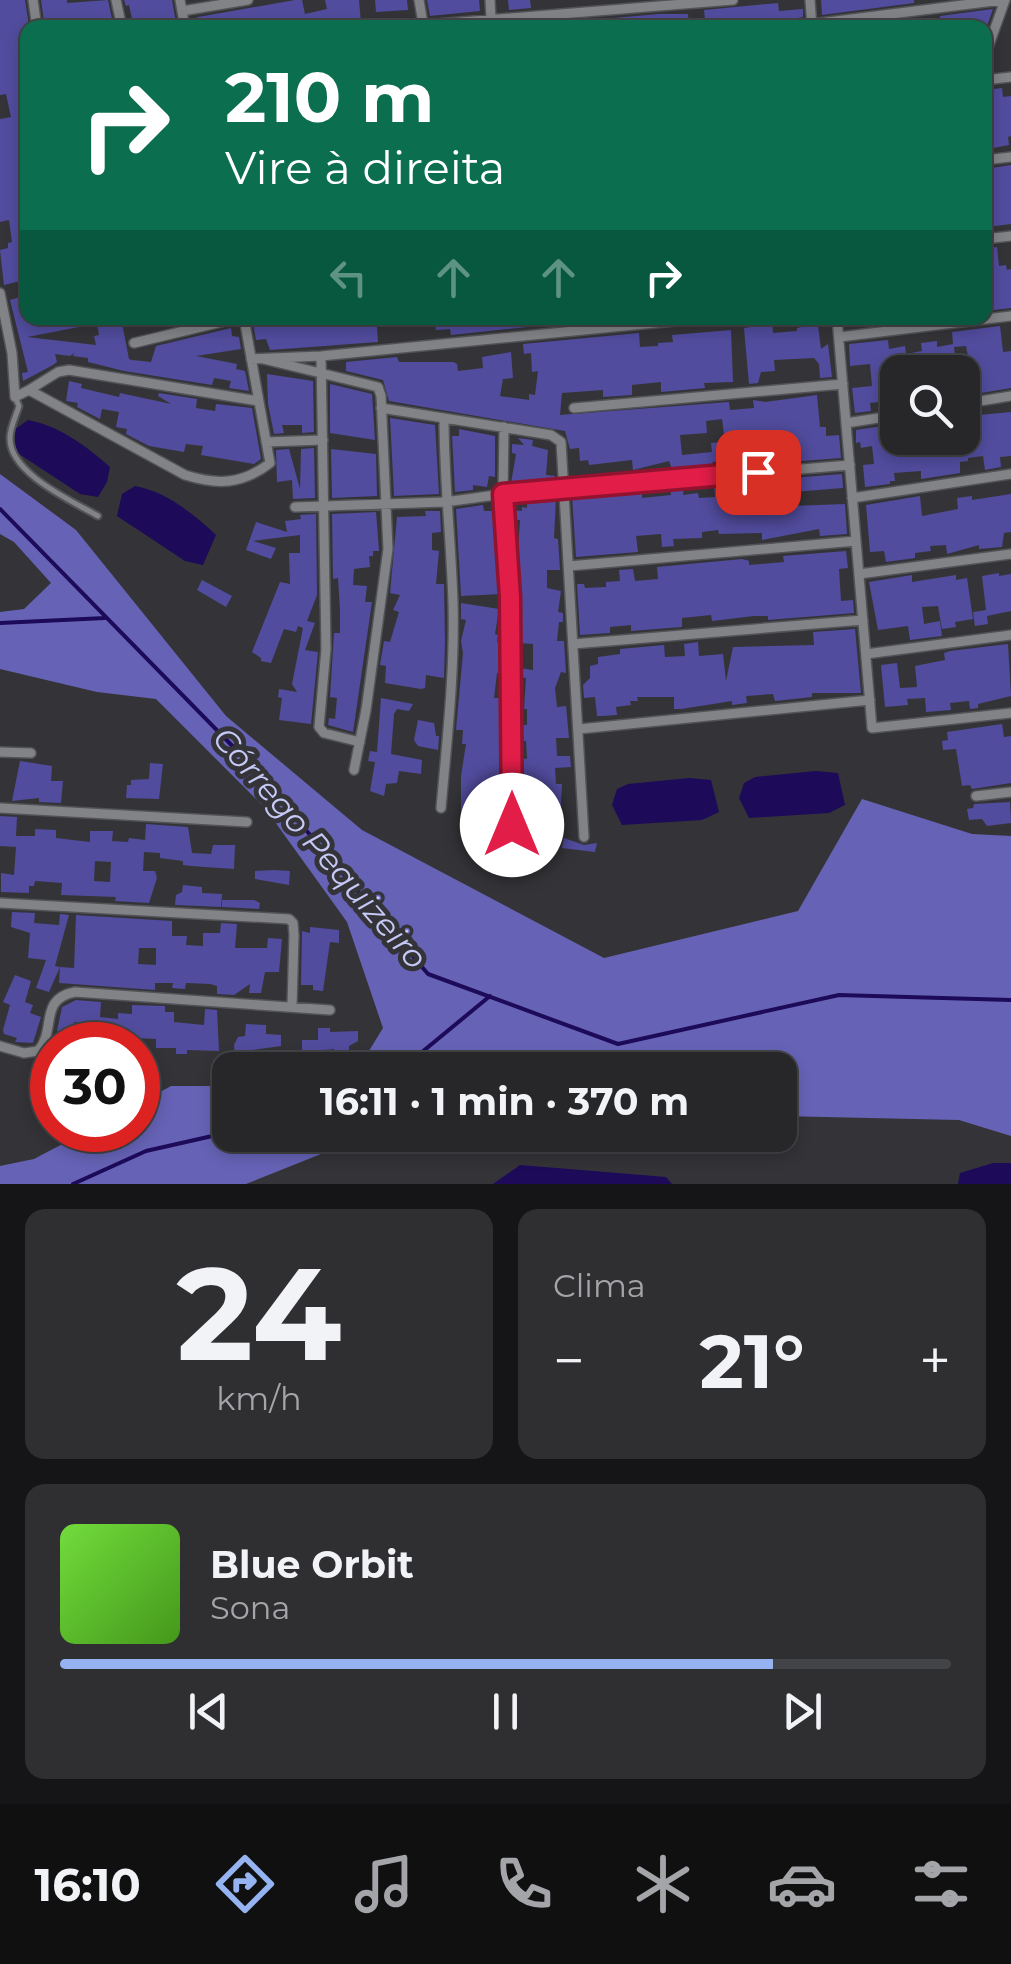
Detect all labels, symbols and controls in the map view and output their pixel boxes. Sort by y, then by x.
text: 210 m [225,54,435,140]
icon: right [60,60,190,190]
text: Vire à direita [225,140,505,195]
icon: left [321,250,376,305]
icon: ahead [426,250,481,305]
icon: ahead [531,250,586,305]
icon: right [636,250,691,305]
map controls [880,355,980,455]
button: search [880,355,980,455]
pin [716,430,801,515]
icon: arrive [731,445,786,500]
water label: Córrego Pequizeiro [205,719,436,976]
position arrow [460,773,564,877]
speed limit sign: 30 [30,1022,160,1152]
text: 16:11 · 1 min · 370 m [320,1078,689,1125]
text: 24 [177,1234,341,1393]
text: Clima [553,1266,646,1305]
text: 21° [699,1315,805,1407]
text: − [553,1327,585,1394]
text: + [919,1327,951,1394]
text: km/h [216,1379,302,1418]
text: Blue Orbit [210,1541,414,1588]
text: Sona [210,1588,290,1627]
icon: previous [181,1684,236,1739]
icon: pause [478,1684,533,1739]
icon: next [775,1684,830,1739]
icon: directions [210,1849,280,1919]
icon: music [349,1849,419,1919]
icon: phone [489,1849,559,1919]
icon: climate [628,1849,698,1919]
icon: car [767,1849,837,1919]
icon: filters [906,1849,976,1919]
text: 16:10 [35,1857,141,1912]

